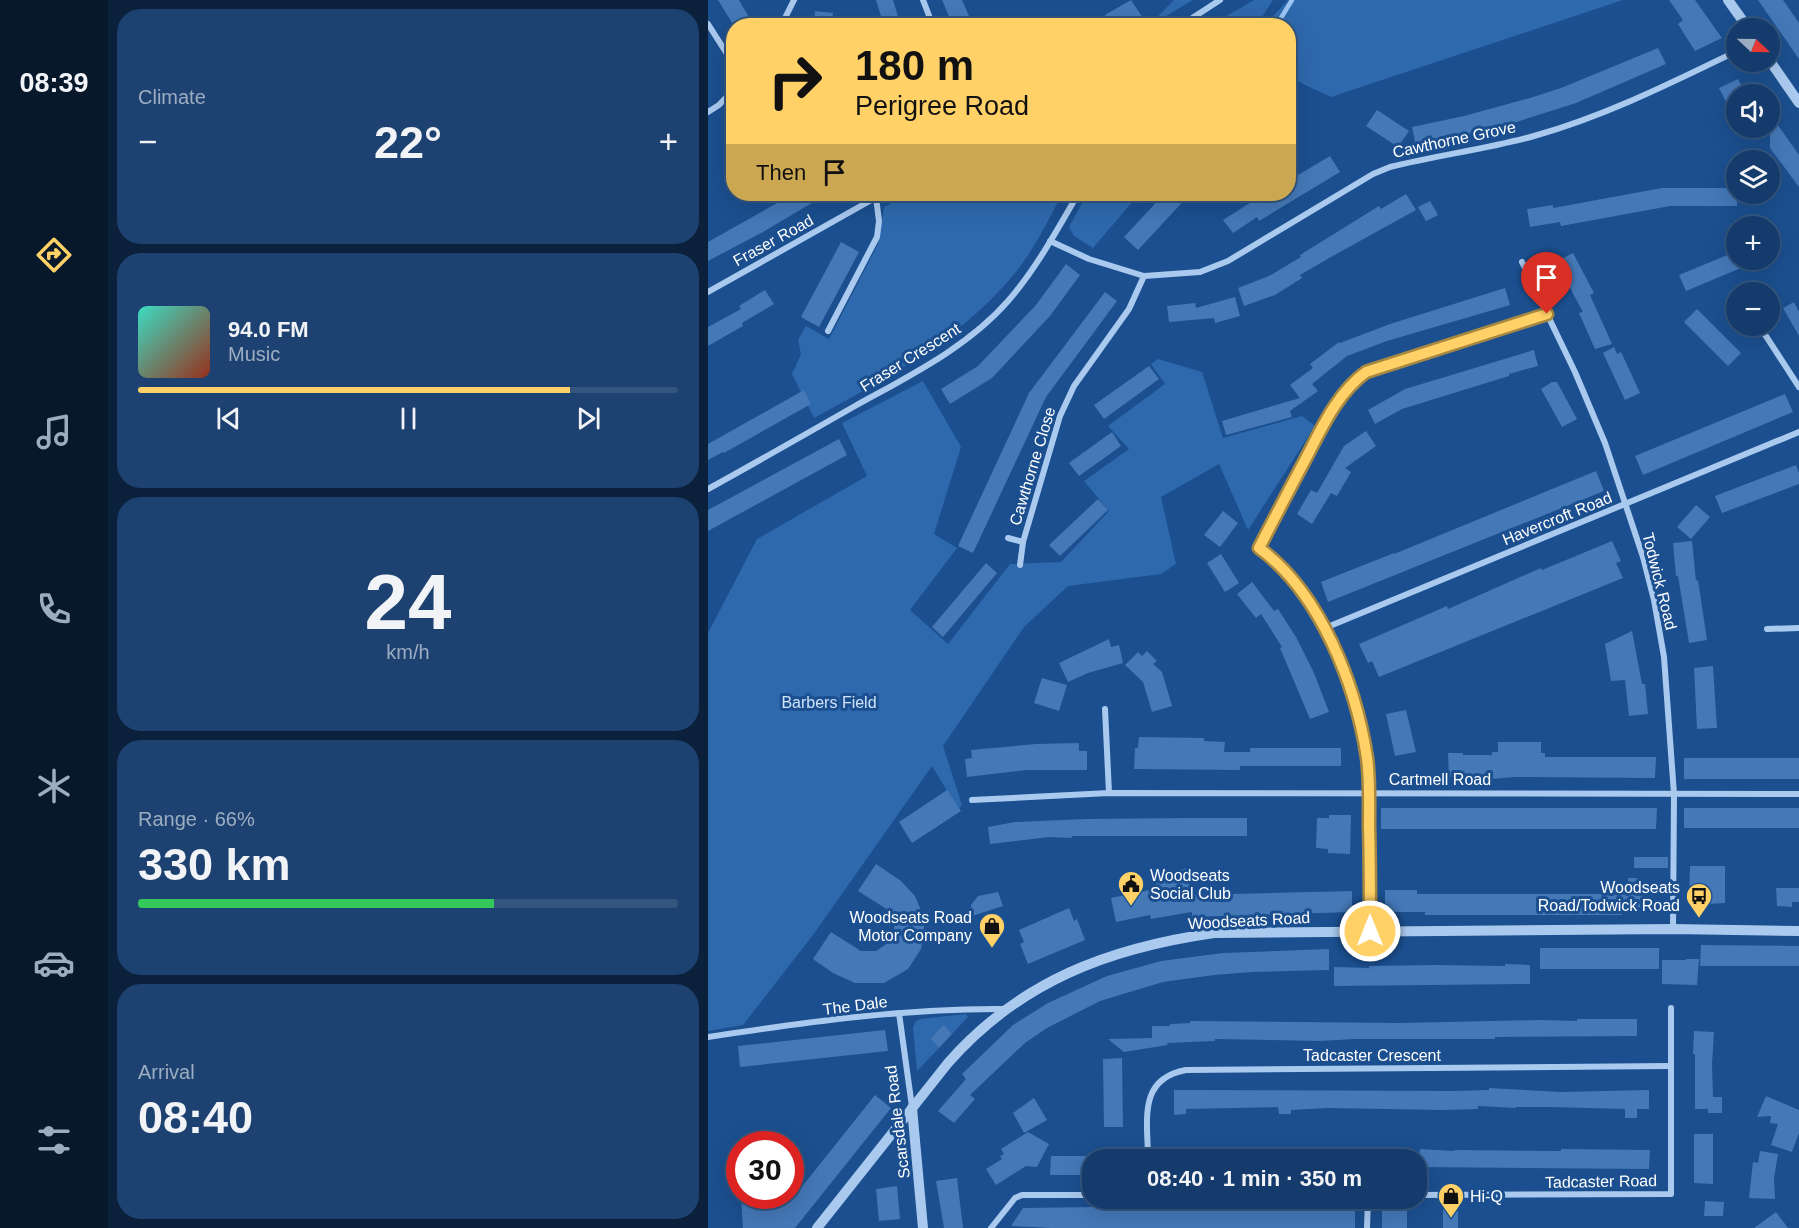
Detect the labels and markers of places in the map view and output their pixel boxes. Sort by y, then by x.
pin [1521,252,1572,314]
place label: Woodseats Social Club [1150,867,1231,902]
public building icon: Woodseats Social Club [1116,869,1146,907]
place label: Woodseats Road/Todwick Road [1538,879,1680,914]
bus stop icon: Woodseats Road/Todwick Road [1684,881,1714,919]
place label: Woodseats Road Motor Company [850,909,972,944]
shop icon: Woodseats Road Motor Company [977,911,1007,949]
shop icon: Hi-Q [1436,1181,1466,1219]
place label: Hi-Q [1470,1188,1503,1205]

